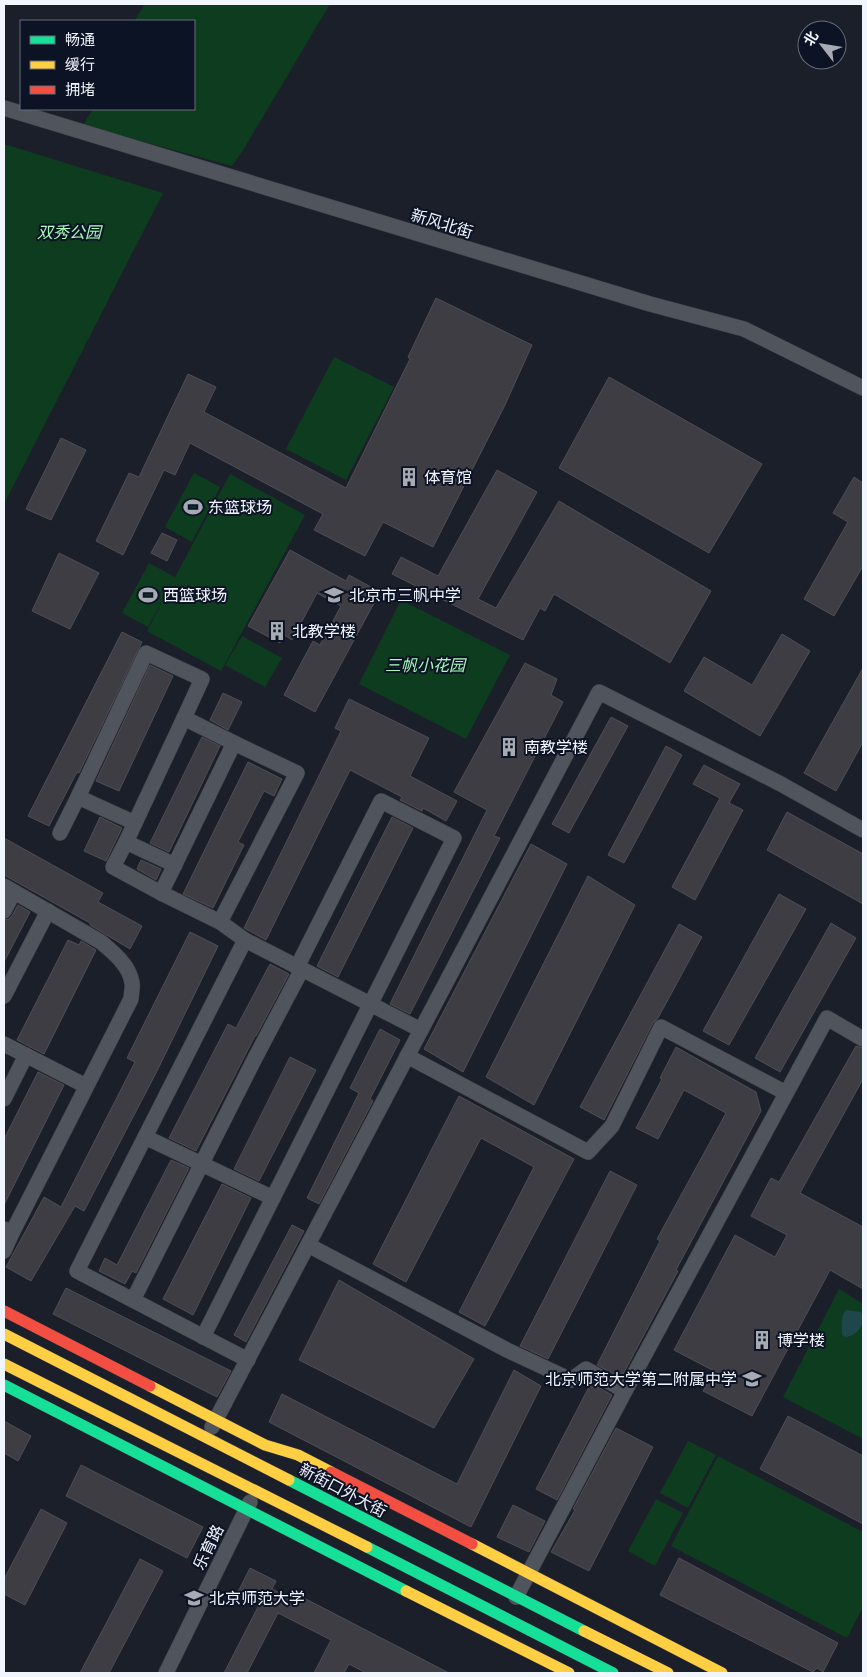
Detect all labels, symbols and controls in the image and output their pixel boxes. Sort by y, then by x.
legend [20,20,195,110]
north arrow [797,20,847,70]
text: 北 [800,28,822,49]
text: 畅通 [65,30,95,49]
text: 缓行 [65,55,95,74]
text: 拥堵 [65,80,95,99]
street label: 新风北街 [408,204,476,242]
park label: 双秀公园 [37,222,103,242]
building icon: 体育馆 [398,466,420,488]
place label: 体育馆 [424,467,472,487]
sports icon: 东篮球场 [182,496,204,518]
place label: 东篮球场 [208,497,272,517]
sports icon: 西篮球场 [137,584,159,606]
school or university icon: 北京市三帆中学 [323,584,345,606]
place label: 西篮球场 [163,585,227,605]
place label: 北京市三帆中学 [349,585,461,605]
building icon: 北教学楼 [266,620,288,642]
place label: 北教学楼 [292,621,356,641]
park label: 三帆小花园 [385,655,467,675]
building icon: 南教学楼 [498,736,520,758]
place label: 南教学楼 [524,737,588,757]
building icon: 博学楼 [751,1329,773,1351]
place label: 博学楼 [777,1330,825,1350]
school or university icon: 北京师范大学第二附属中学 [741,1368,763,1390]
place label: 北京师范大学第二附属中学 [545,1369,737,1389]
street label: 新街口外大街 [296,1459,390,1521]
street label: 乐育路 [188,1521,228,1573]
school or university icon: 北京师范大学 [183,1587,205,1609]
place label: 北京师范大学 [209,1588,305,1608]

